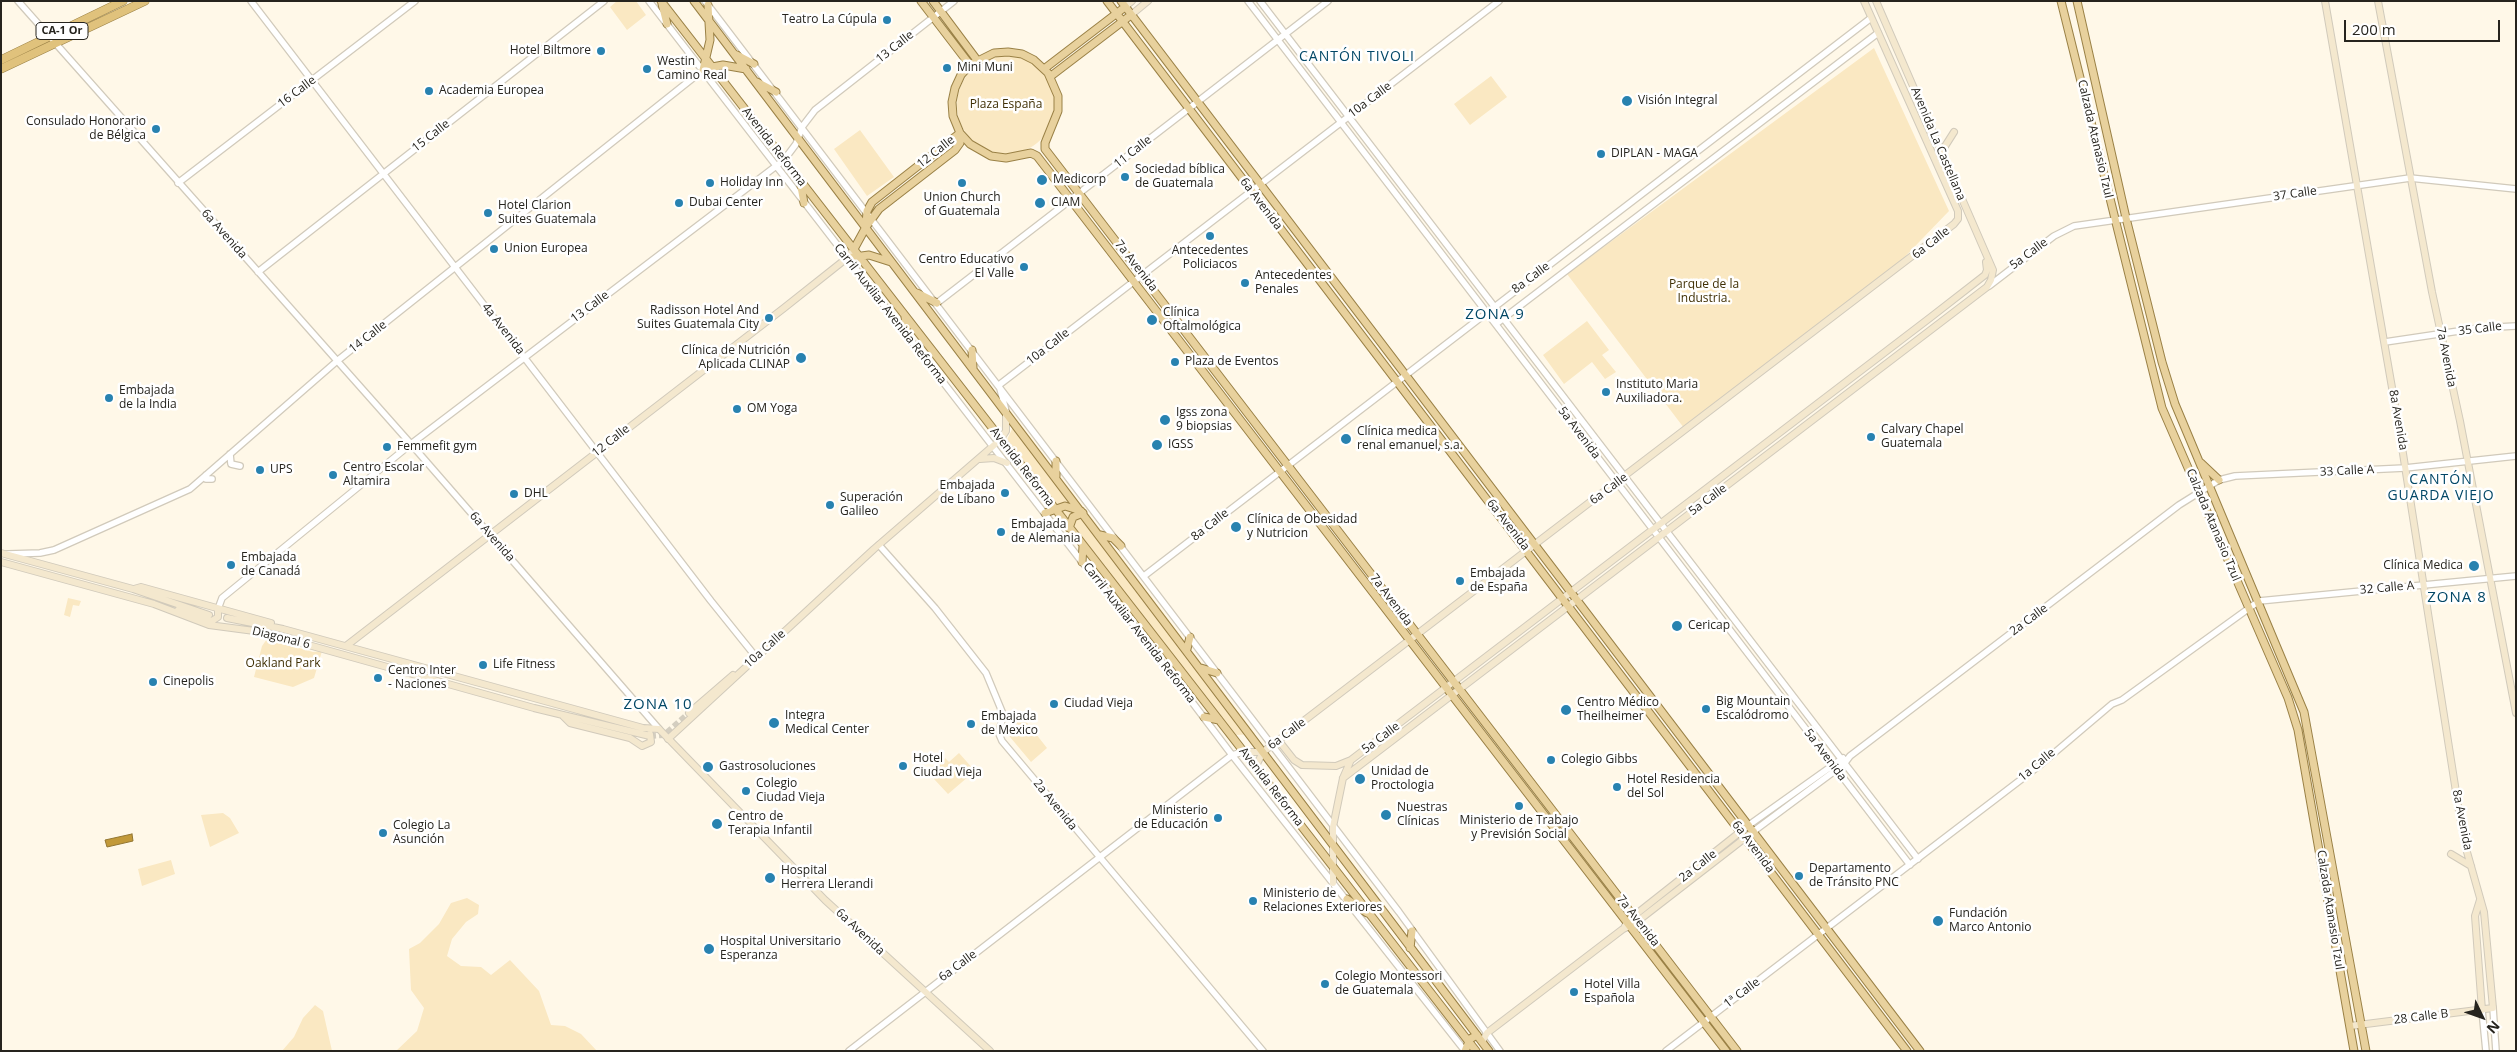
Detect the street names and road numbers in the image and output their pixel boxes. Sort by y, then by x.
road number: CA-1 Or [36,22,88,40]
street label: 13 Calle [873,28,917,66]
street label: 16 Calle [275,73,319,111]
street label: Calzada Atanasio Tzul [2074,78,2116,200]
street label: 10a Calle [1345,79,1395,121]
street label: Avenida La Castellana [1908,85,1968,203]
street label: Avenida Reforma [739,105,809,189]
street label: 15 Calle [409,117,453,155]
street label: 12 Calle [914,133,958,171]
street label: 11 Calle [1111,133,1155,171]
street label: 6a Avenida [1237,175,1285,233]
street label: 37 Calle [2272,184,2318,204]
street label: 6a Avenida [198,206,250,262]
street label: 6a Calle [1909,224,1953,262]
street label: 5a Calle [2007,235,2051,273]
street label: 7a Avenida [1111,237,1161,295]
street label: Carril Auxiliar Avenida Reforma [831,241,949,387]
street label: 8a Calle [1509,259,1553,297]
street label: 13 Calle [568,288,612,326]
street label: 4a Avenida [478,300,528,358]
street label: 14 Calle [346,318,390,356]
street label: 35 Calle [2457,319,2503,339]
street label: 10a Calle [1024,326,1072,368]
street label: 7a Avenida [2433,326,2459,388]
street label: 8a Avenida [2386,389,2410,451]
street label: 5a Avenida [1555,404,1603,462]
street label: 12 Calle [589,422,633,460]
street label: Avenida Reforma [987,425,1057,509]
street label: 33 Calle A [2319,462,2375,480]
street label: Calzada Atanasio Tzul [2183,467,2243,583]
street label: 6a Calle [1587,470,1631,508]
street label: 5a Calle [1686,481,1730,519]
street label: 6a Avenida [1483,496,1533,554]
street label: 8a Calle [1188,506,1232,544]
street label: 6a Avenida [466,509,518,565]
street label: Carril Auxiliar Avenida Reforma [1080,560,1198,706]
street label: 7a Avenida [1367,571,1415,629]
street label: 32 Calle A [2359,578,2415,598]
street label: 2a Calle [2007,601,2051,639]
street label: Diagonal 6 [251,624,311,652]
street label: 10a Calle [741,627,789,671]
street label: 6a Calle [1265,715,1309,753]
street label: 5a Calle [1359,719,1403,757]
street label: 5a Avenida [1801,726,1849,784]
street label: Avenida Reforma [1236,745,1306,829]
street label: 1a Calle [2016,745,2058,785]
street label: 2a Avenida [1030,777,1080,833]
street label: 8a Avenida [2449,789,2475,851]
street label: 6a Avenida [1729,818,1777,876]
street label: 2a Calle [1676,847,1720,885]
street label: Calzada Atanasio Tzul [2313,849,2347,971]
street label: 7a Avenida [1613,892,1663,950]
street label: 6a Avenida [833,906,887,958]
street label: 6a Calle [936,947,980,985]
street label: 1ª Calle [1721,975,1763,1011]
street label: 28 Calle B [2393,1007,2449,1027]

